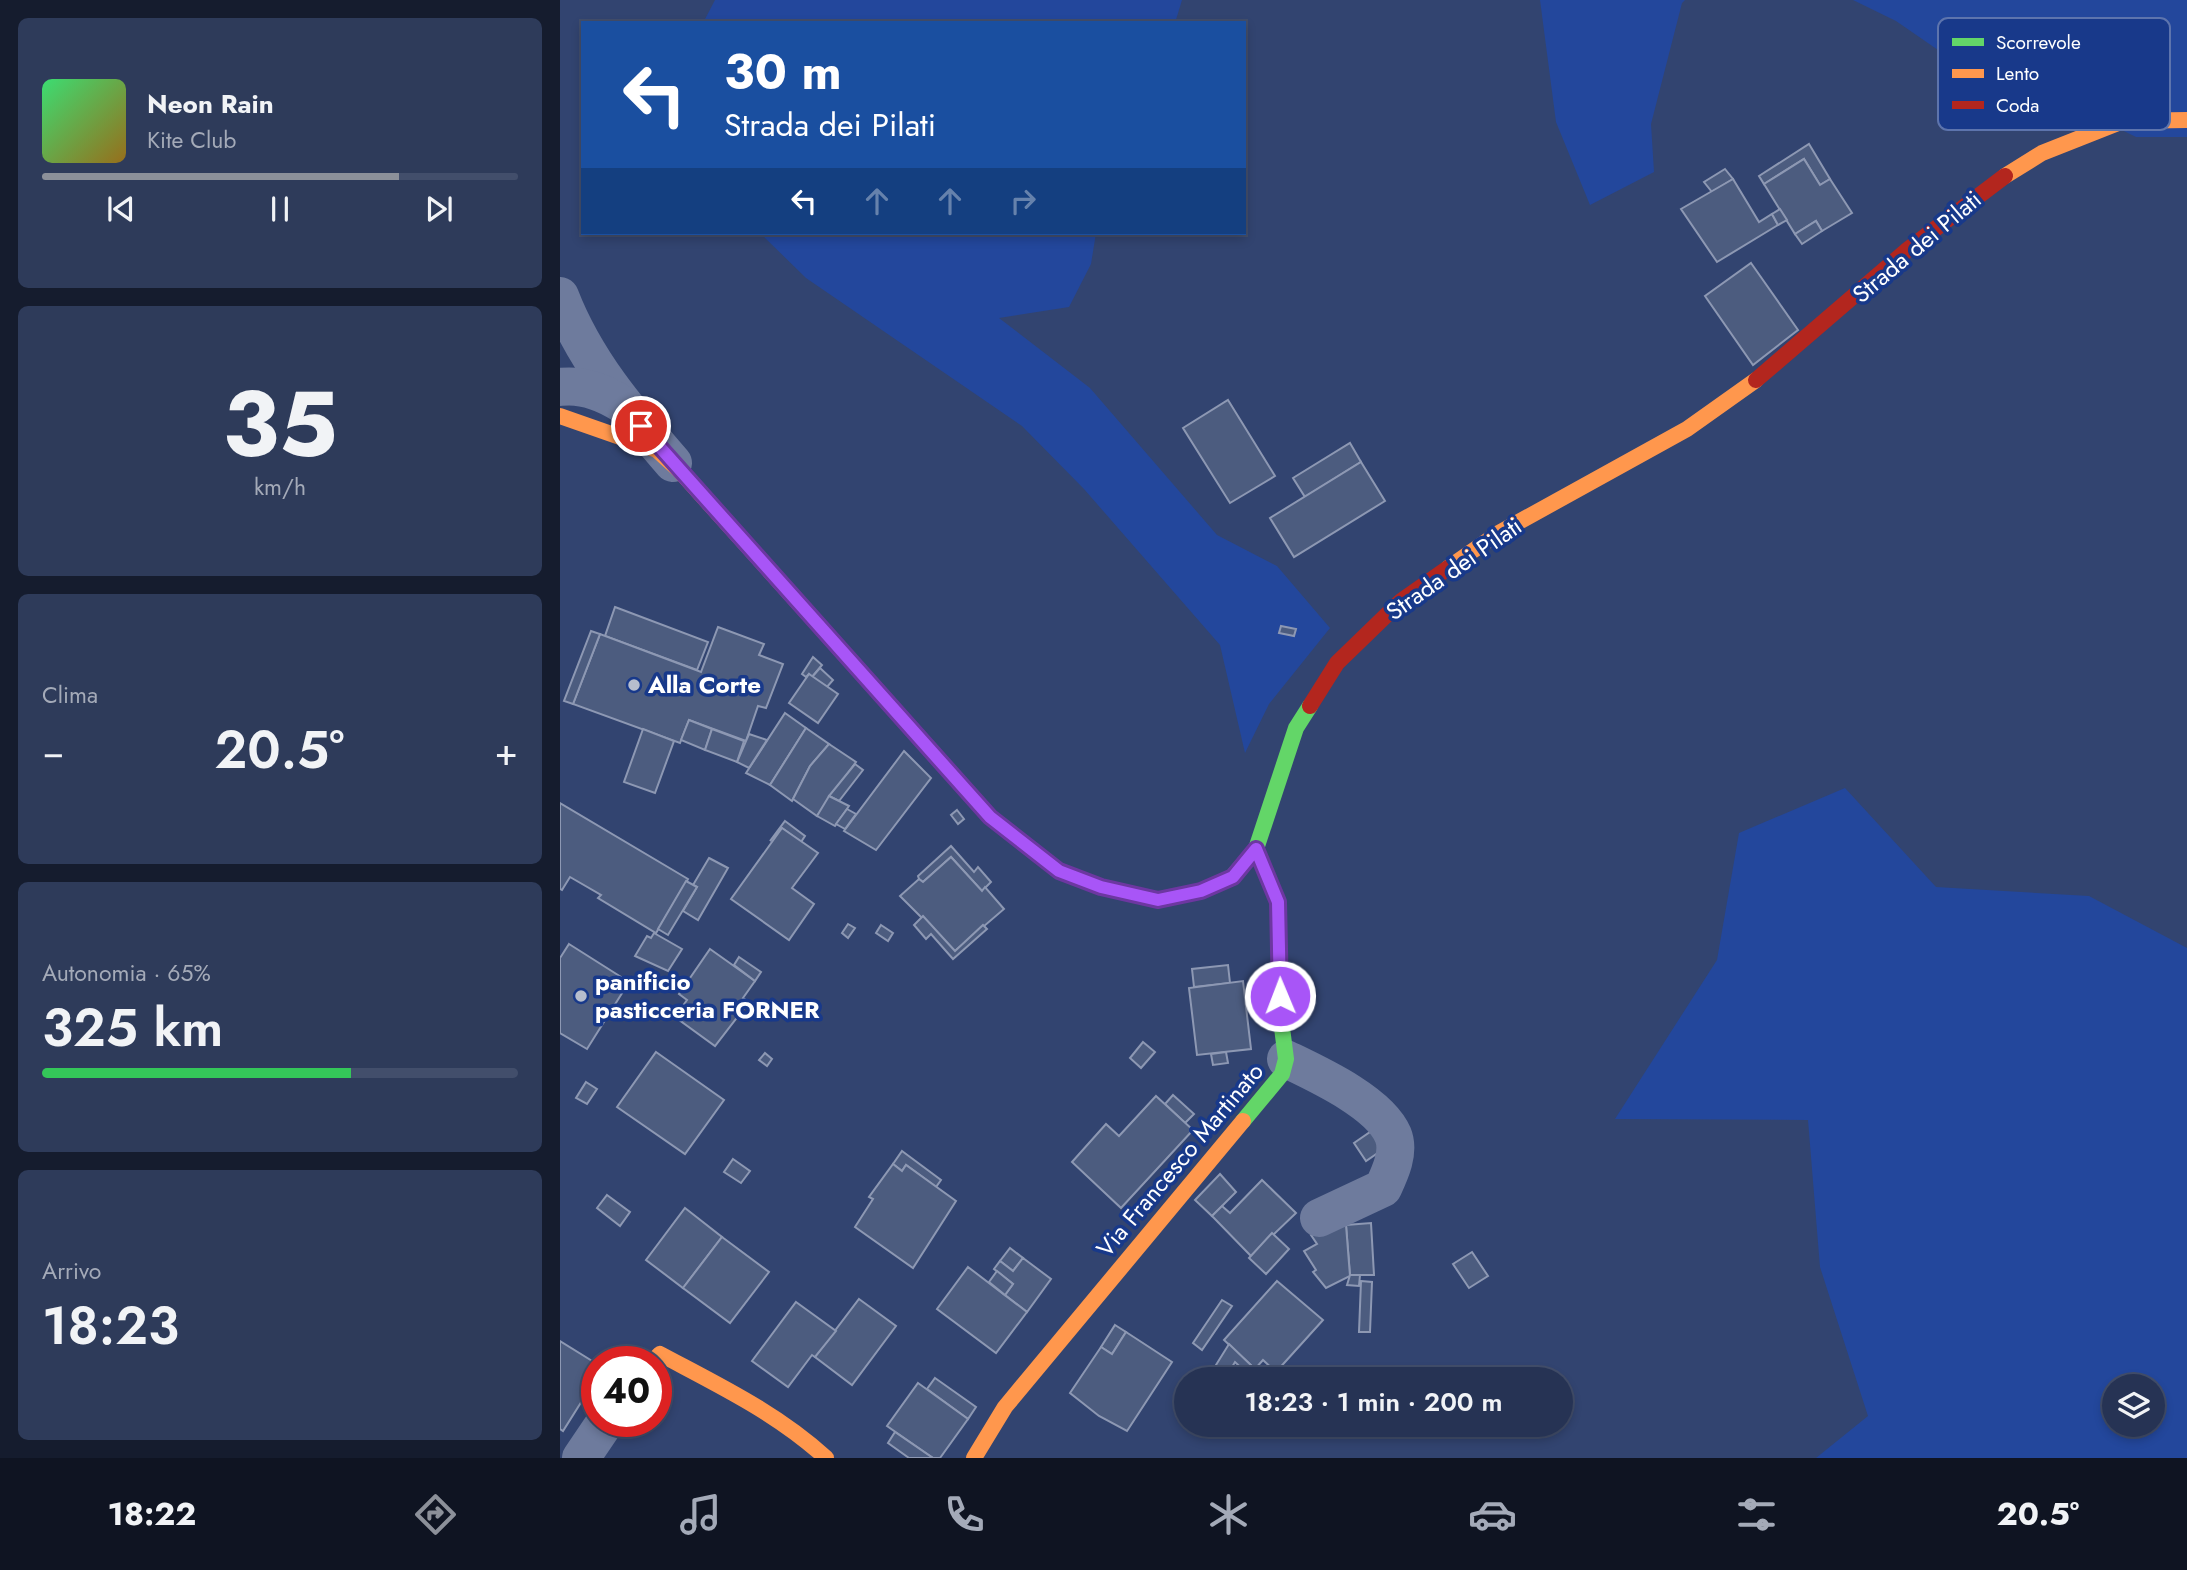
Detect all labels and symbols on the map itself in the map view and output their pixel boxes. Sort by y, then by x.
legend [1938,18,2170,130]
text: Scorrevole [1996,29,2081,56]
text: Lento [1996,60,2039,87]
text: Coda [1996,92,2039,119]
street label: Strada dei Pilati [1845,182,1989,311]
pin [611,396,671,456]
street label: Strada dei Pilati [1379,509,1529,629]
place label: Alla Corte [647,667,761,702]
marker: Alla Corte [626,677,642,693]
position arrow [1243,959,1317,1033]
place label: panificio pasticceria FORNER [595,964,820,1027]
marker: panificio pasticceria FORNER [573,988,589,1004]
street label: Via Francesco Martinato [1088,1055,1272,1264]
speed limit sign: 40 [581,1346,672,1437]

